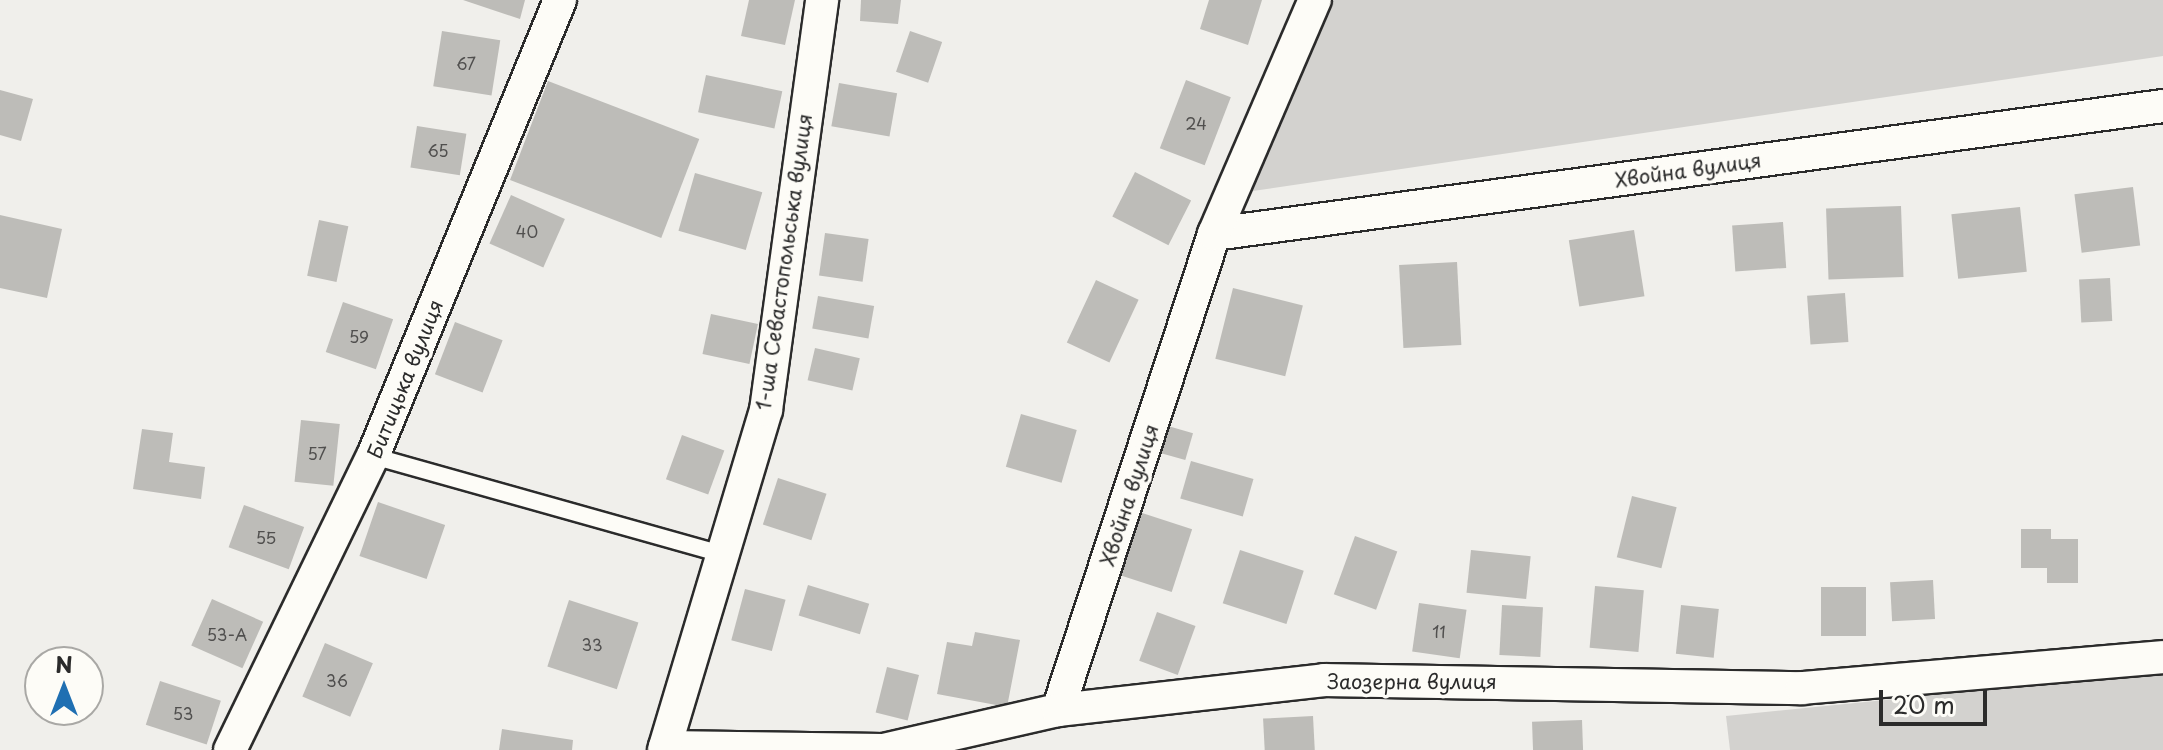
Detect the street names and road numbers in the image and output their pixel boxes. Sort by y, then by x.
street label: 1-ша Севастопольська вулиця [751,111,817,413]
street label: Хвойна вулиця [1613,148,1763,192]
street label: Битицька вулиця [362,296,448,462]
street label: Хвойна вулиця [1095,421,1163,569]
street label: Заозерна вулиця [1327,669,1497,693]

